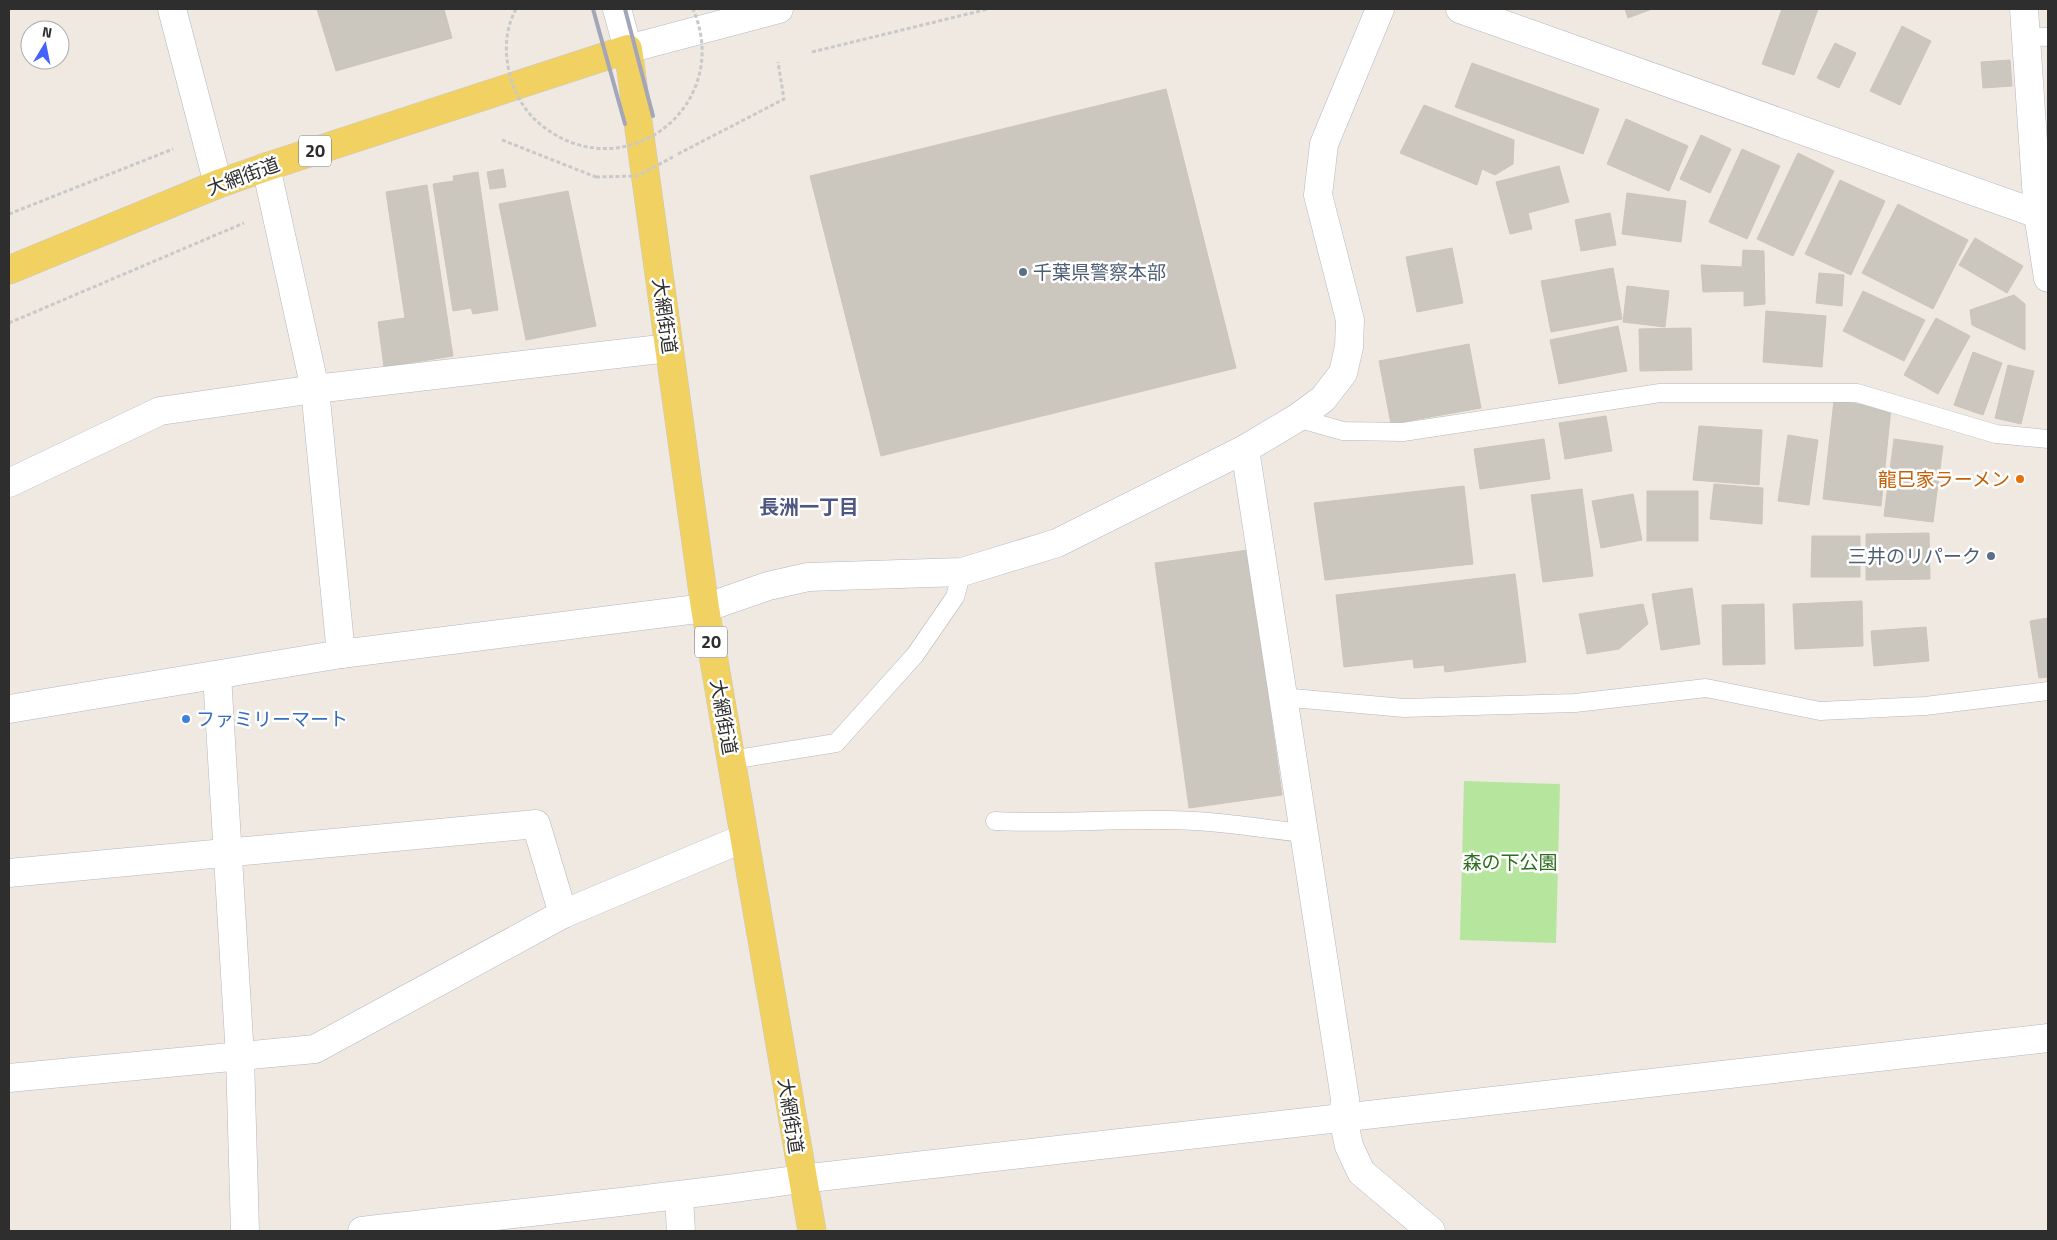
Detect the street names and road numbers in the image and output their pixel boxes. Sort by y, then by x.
road number: 20 [299,136,331,166]
street label: 大網街道 [202,149,284,202]
street label: 大網街道 [646,276,685,356]
road number: 20 [695,626,727,658]
street label: 大網街道 [704,677,745,757]
street label: 大網街道 [771,1076,812,1156]

